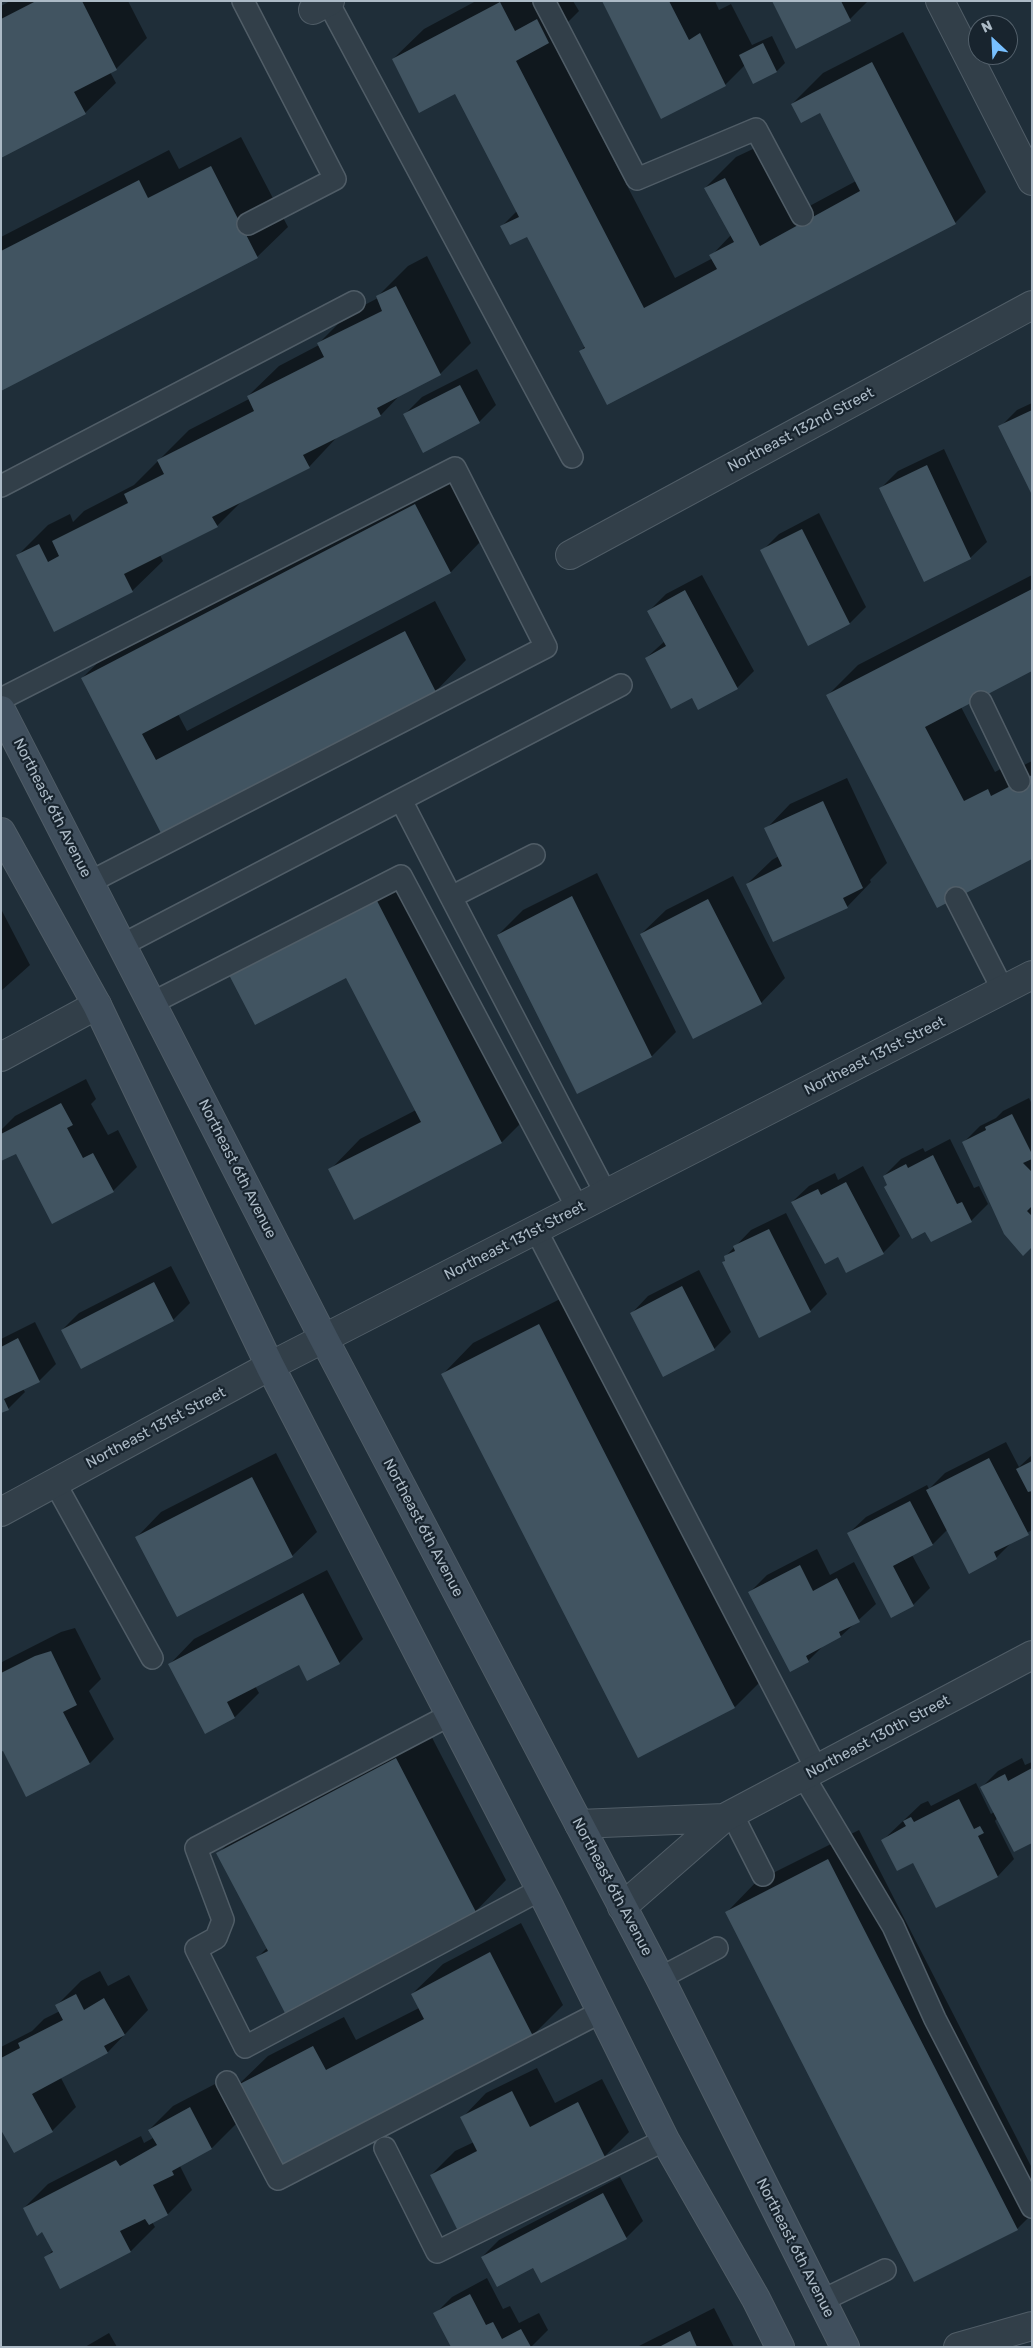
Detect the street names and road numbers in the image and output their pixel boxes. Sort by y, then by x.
street label: Northeast 132nd Street [725,384,877,476]
street label: Northeast 6th Avenue [9,735,95,881]
street label: Northeast 131st Street [802,1013,948,1099]
street label: Northeast 6th Avenue [194,1096,280,1242]
street label: Northeast 131st Street [442,1198,588,1284]
street label: Northeast 131st Street [83,1384,229,1472]
street label: Northeast 6th Avenue [379,1456,467,1600]
street label: Northeast 130th Street [803,1691,953,1783]
street label: Northeast 6th Avenue [568,1815,656,1959]
street label: Northeast 6th Avenue [752,2175,838,2321]

